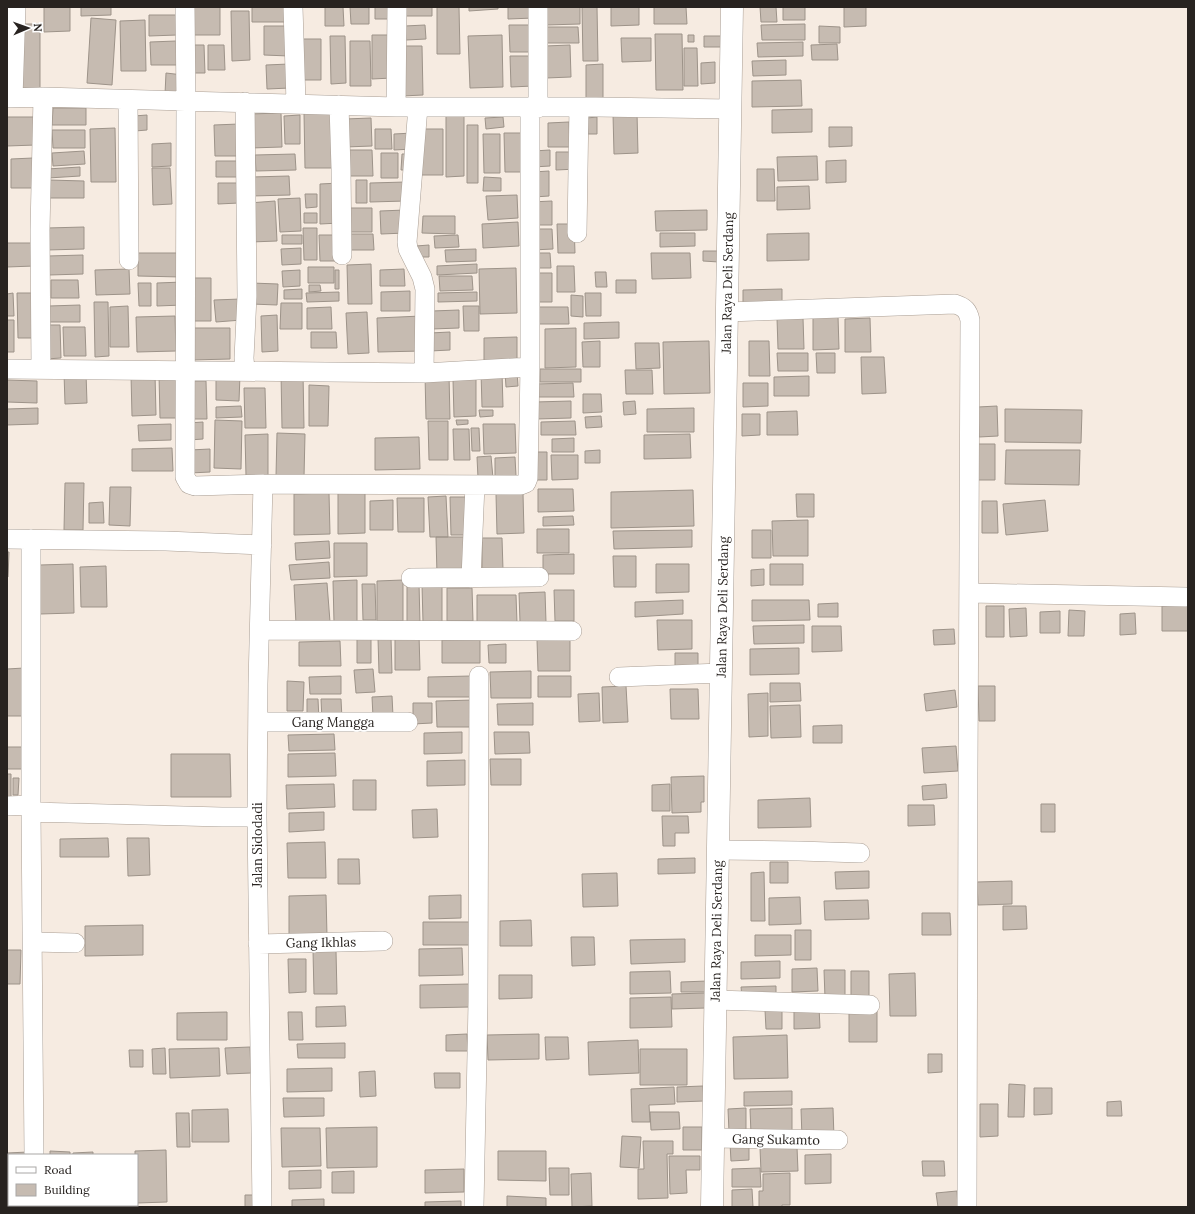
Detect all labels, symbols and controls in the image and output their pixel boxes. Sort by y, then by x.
north arrow [8,8,48,48]
text: N [31,23,45,33]
street label: Jalan Raya Deli Serdang [718,211,737,355]
street label: Jalan Raya Deli Serdang [713,535,732,679]
street label: Gang Mangga [292,714,375,731]
street label: Jalan Sidodadi [249,802,266,889]
street label: Jalan Raya Deli Serdang [707,859,726,1003]
street label: Gang Ikhlas [286,933,356,952]
street label: Gang Sukamto [732,1130,821,1149]
legend [8,1154,138,1206]
text: Road [44,1162,72,1177]
text: Building [44,1182,90,1197]

